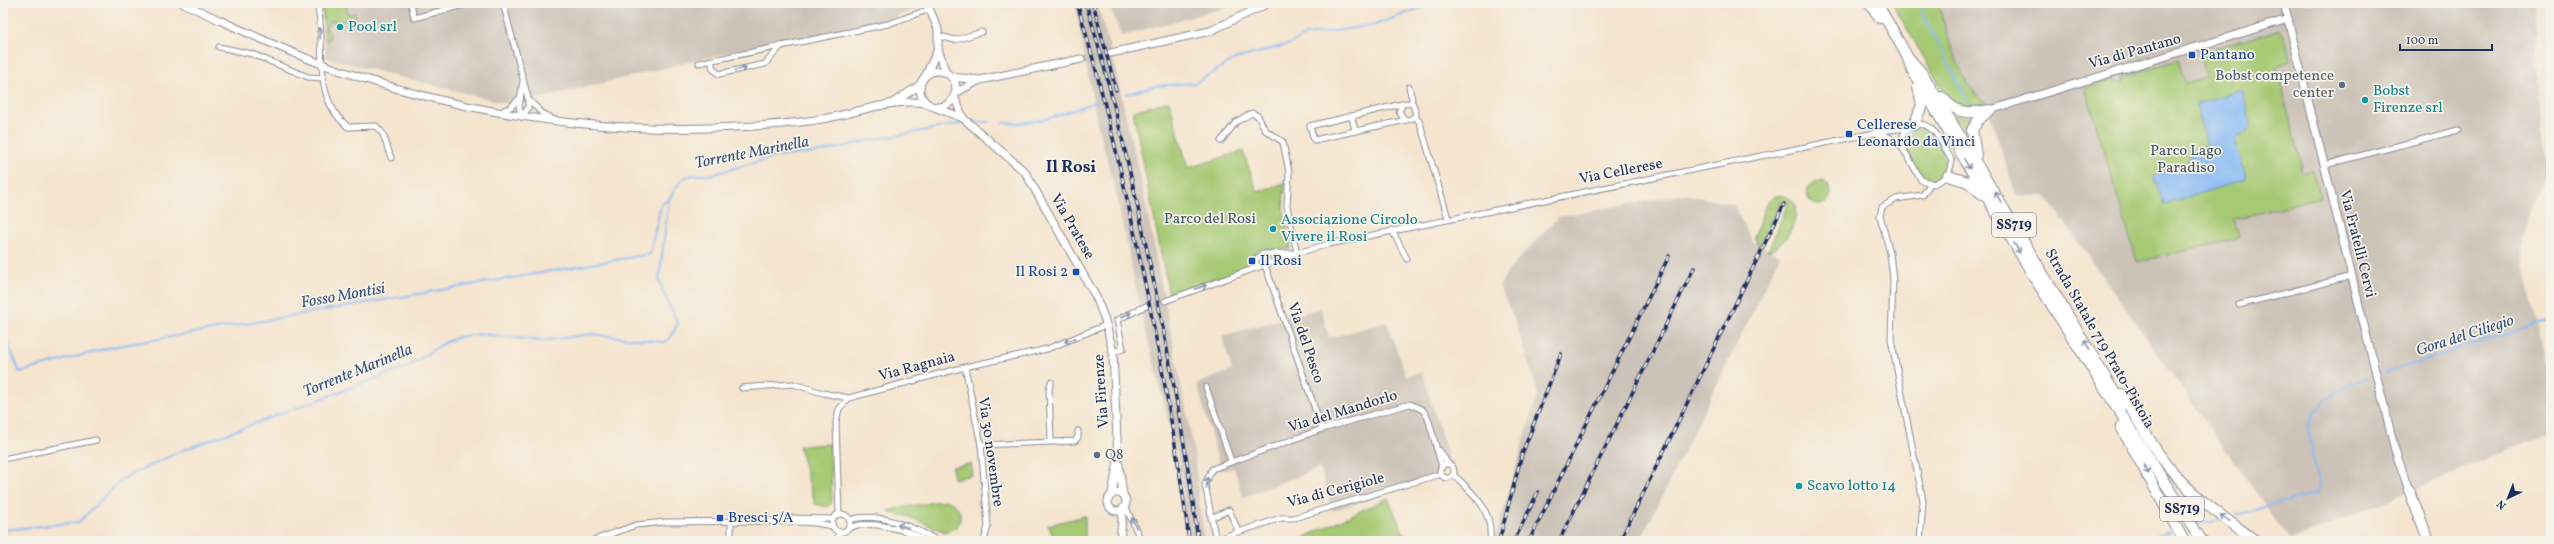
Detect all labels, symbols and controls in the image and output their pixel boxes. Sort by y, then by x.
place label: Pool srl [348,17,397,38]
marker: Pool srl [335,22,345,32]
scale bar [2400,26,2492,52]
one-way arrow [317,27,324,40]
street label: Via di Pantano [2086,29,2184,75]
text: 100 m [2406,33,2439,49]
place label: Pantano [2200,45,2255,66]
marker: Pantano [2187,50,2197,60]
one-way arrow [734,64,747,72]
place label: Bobst competence center [2215,66,2334,104]
marker: Bobst competence center [2337,80,2347,90]
place label: Bobst Firenze srl [2373,81,2443,119]
marker: Bobst Firenze srl [2360,95,2370,105]
place label: Cellerese Leonardo da Vinci [1857,115,1975,153]
marker: Cellerese Leonardo da Vinci [1844,129,1854,139]
water label: Torrente Marinella [693,131,811,175]
park label: Parco Lago Paradiso [2150,141,2222,179]
street label: Via Cellerese [1578,154,1664,190]
district label: Il Rosi [1046,156,1096,179]
one-way arrow [1964,158,1972,170]
street label: Via Fratelli Cervi [2333,188,2381,300]
street label: Via Pratese [1045,190,1099,264]
one-way arrow [1993,191,2001,203]
park label: Parco del Rosi [1164,209,1256,230]
place label: Associazione Circolo Vivere il Rosi [1281,210,1418,248]
road number: SS719 [1992,213,2036,237]
marker: Associazione Circolo Vivere il Rosi [1268,224,1278,234]
one-way arrow [2014,242,2022,254]
street label: Strada Statale 719 Prato-Pistoia [2039,245,2159,433]
place label: Il Rosi [1260,251,1302,272]
marker: Il Rosi [1247,256,1257,266]
place label: Il Rosi 2 [1015,262,1068,283]
marker: Il Rosi 2 [1071,267,1081,277]
water label: Fosso Montisi [299,278,388,314]
one-way arrow [1194,283,1207,290]
street label: Via del Pesco [1281,300,1329,386]
water label: Gora del Ciliegio [2413,310,2517,362]
one-way arrow [1120,311,1132,318]
one-way arrow [1064,336,1076,344]
water label: Torrente Marinella [300,339,416,403]
one-way arrow [2082,339,2090,351]
street label: Via Ragnaia [876,347,958,387]
street label: Via Firenze [1089,353,1115,429]
street label: Via del Mandorlo [1286,385,1400,439]
street label: Via 30 novembre [972,396,1008,508]
place label: Q8 [1105,445,1124,466]
marker: Q8 [1092,450,1102,460]
one-way arrow [2142,463,2150,475]
street label: Via di Cerigiole [1285,468,1387,514]
one-way arrow [1203,476,1211,489]
place label: Scavo lotto 14 [1807,476,1896,497]
north arrow [2488,478,2528,518]
marker: Scavo lotto 14 [1794,481,1804,491]
text: N [2494,496,2510,512]
road number: SS719 [2160,497,2204,521]
place label: Bresci 5/A [728,508,794,529]
marker: Bresci 5/A [715,513,725,523]
one-way arrow [2219,514,2230,522]
one-way arrow [1130,517,1137,529]
one-way arrow [896,522,909,529]

